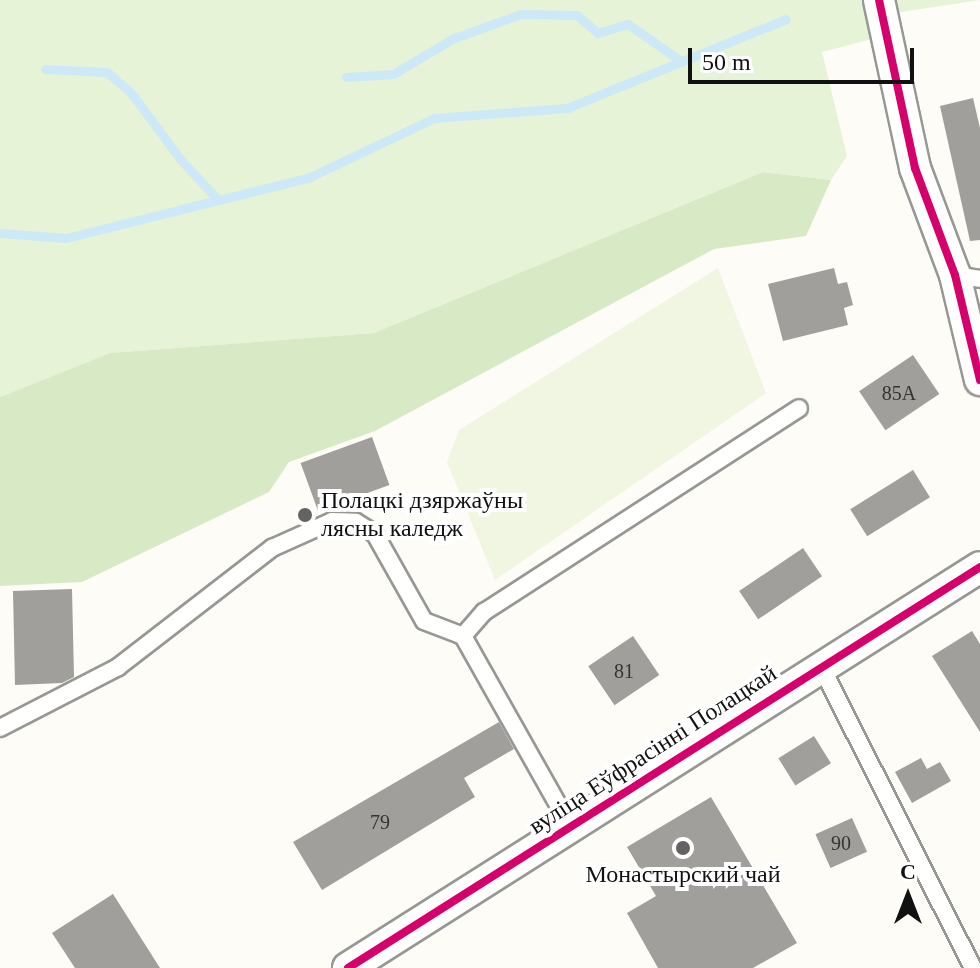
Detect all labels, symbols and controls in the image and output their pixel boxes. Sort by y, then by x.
scale bar [692,32,918,82]
text: 50 m [702,49,751,75]
house number: 85А [882,381,916,405]
place label: Полацкі дзяржаўны лясны каледж [321,487,523,543]
marker: Полацкі дзяржаўны лясны каледж [296,506,314,524]
street label: вуліца Еўфрасінні Полацкай [524,659,782,841]
house number: 81 [614,659,634,683]
house number: 79 [370,810,390,834]
house number: 90 [831,831,851,855]
marker: Монастырский чай [674,839,692,857]
north arrow [868,856,948,936]
text: С [900,859,916,884]
place label: Монастырский чай [585,861,781,889]

